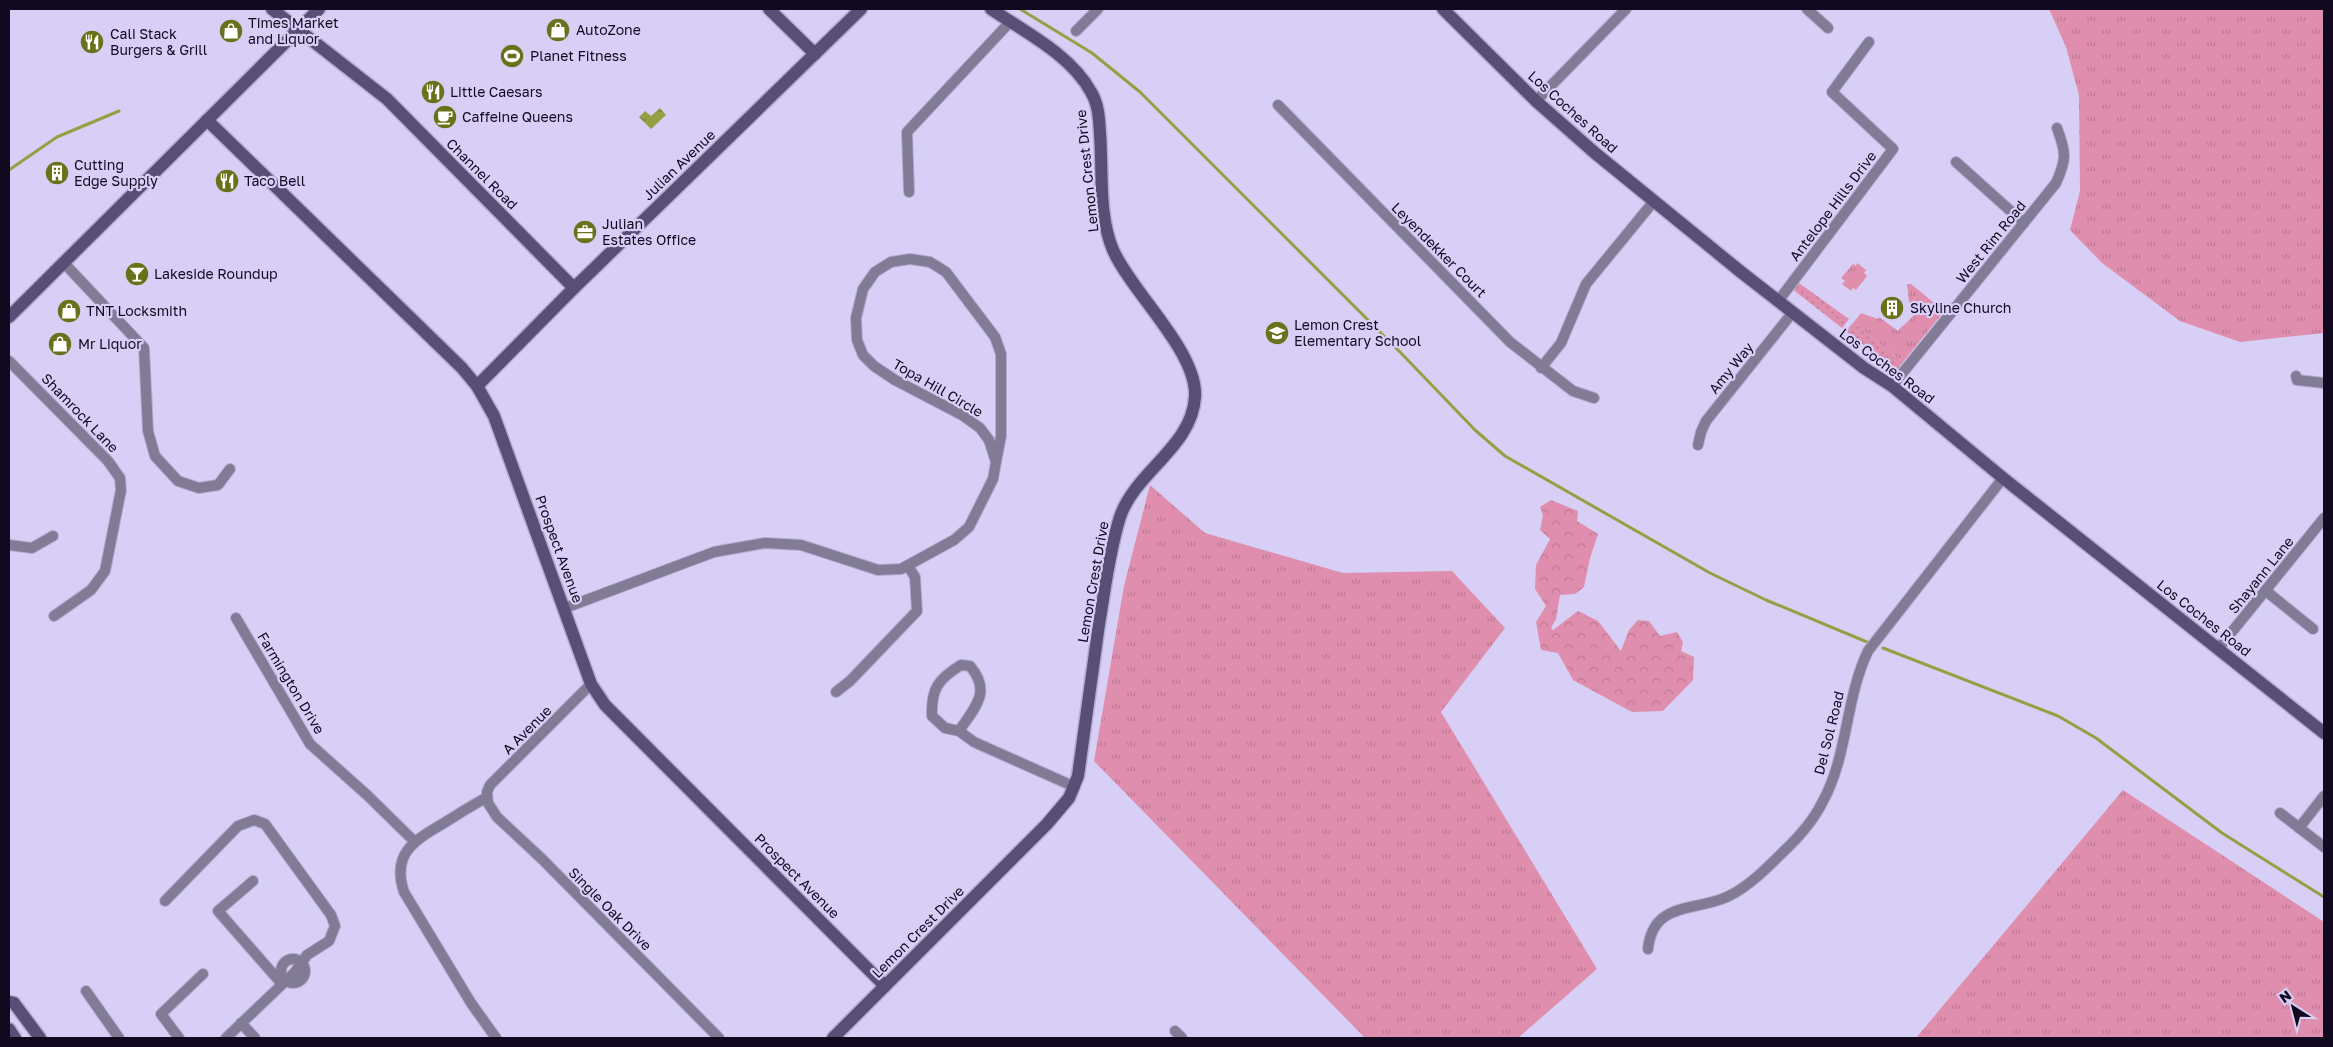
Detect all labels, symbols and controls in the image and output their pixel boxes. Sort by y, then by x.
place label: Times Market and Liquor [248,14,339,47]
shop icon: AutoZone [545,17,571,43]
shop icon: Times Market and Liquor [218,18,244,44]
place label: AutoZone [576,21,641,38]
place label: Cali Stack Burgers & Grill [110,25,207,58]
restaurant icon: Cali Stack Burgers & Grill [79,29,105,55]
sports icon: Planet Fitness [499,43,525,69]
place label: Planet Fitness [530,47,627,64]
street label: Los Coches Road [1525,67,1622,156]
restaurant icon: Little Caesars [420,79,446,105]
place label: Little Caesars [450,83,543,100]
cafe icon: Caffeine Queens [432,104,458,130]
place label: Caffeine Queens [462,108,573,125]
street label: Lemon Crest Drive [1072,109,1101,233]
street label: Julian Avenue [639,126,718,203]
street label: Channel Road [443,135,521,213]
street label: Antelope Hills Drive [1786,147,1880,264]
place label: Cutting Edge Supply [74,156,158,189]
building icon: Cutting Edge Supply [44,160,70,186]
restaurant icon: Taco Bell [214,168,240,194]
place label: Taco Bell [244,172,305,189]
street label: West Rim Road [1952,197,2029,286]
street label: Leyendekker Court [1388,199,1490,301]
place label: Julian Estates Office [602,215,696,248]
office icon: Julian Estates Office [572,219,598,245]
bar icon: Lakeside Roundup [124,261,150,287]
place label: Lakeside Roundup [154,265,278,282]
building icon: Skyline Church [1879,295,1905,321]
shop icon: TNT Locksmith [56,298,82,324]
place label: Skyline Church [1910,299,2011,316]
place label: TNT Locksmith [86,302,187,319]
place label: Lemon Crest Elementary School [1294,316,1421,349]
school or university icon: Lemon Crest Elementary School [1264,320,1290,346]
street label: Los Coches Road [1836,324,1938,407]
shop icon: Mr Liquor [47,331,73,357]
place label: Mr Liquor [78,335,142,352]
street label: Amy Way [1705,338,1757,397]
street label: Topa Hill Circle [890,355,986,420]
street label: Shamrock Lane [38,370,122,456]
street label: Prospect Avenue [532,493,587,605]
street label: Lemon Crest Drive [1073,520,1112,644]
street label: Shayann Lane [2224,533,2297,617]
street label: Los Coches Road [2154,576,2255,660]
street label: Farmington Drive [254,629,328,737]
street label: Del Sol Road [1810,689,1847,776]
street label: A Avenue [499,702,555,758]
street label: Prospect Avenue [751,830,843,922]
street label: Single Oak Drive [565,864,655,954]
street label: Lemon Crest Drive [868,882,967,981]
north arrow [2268,982,2318,1032]
text: N [2276,986,2294,1006]

